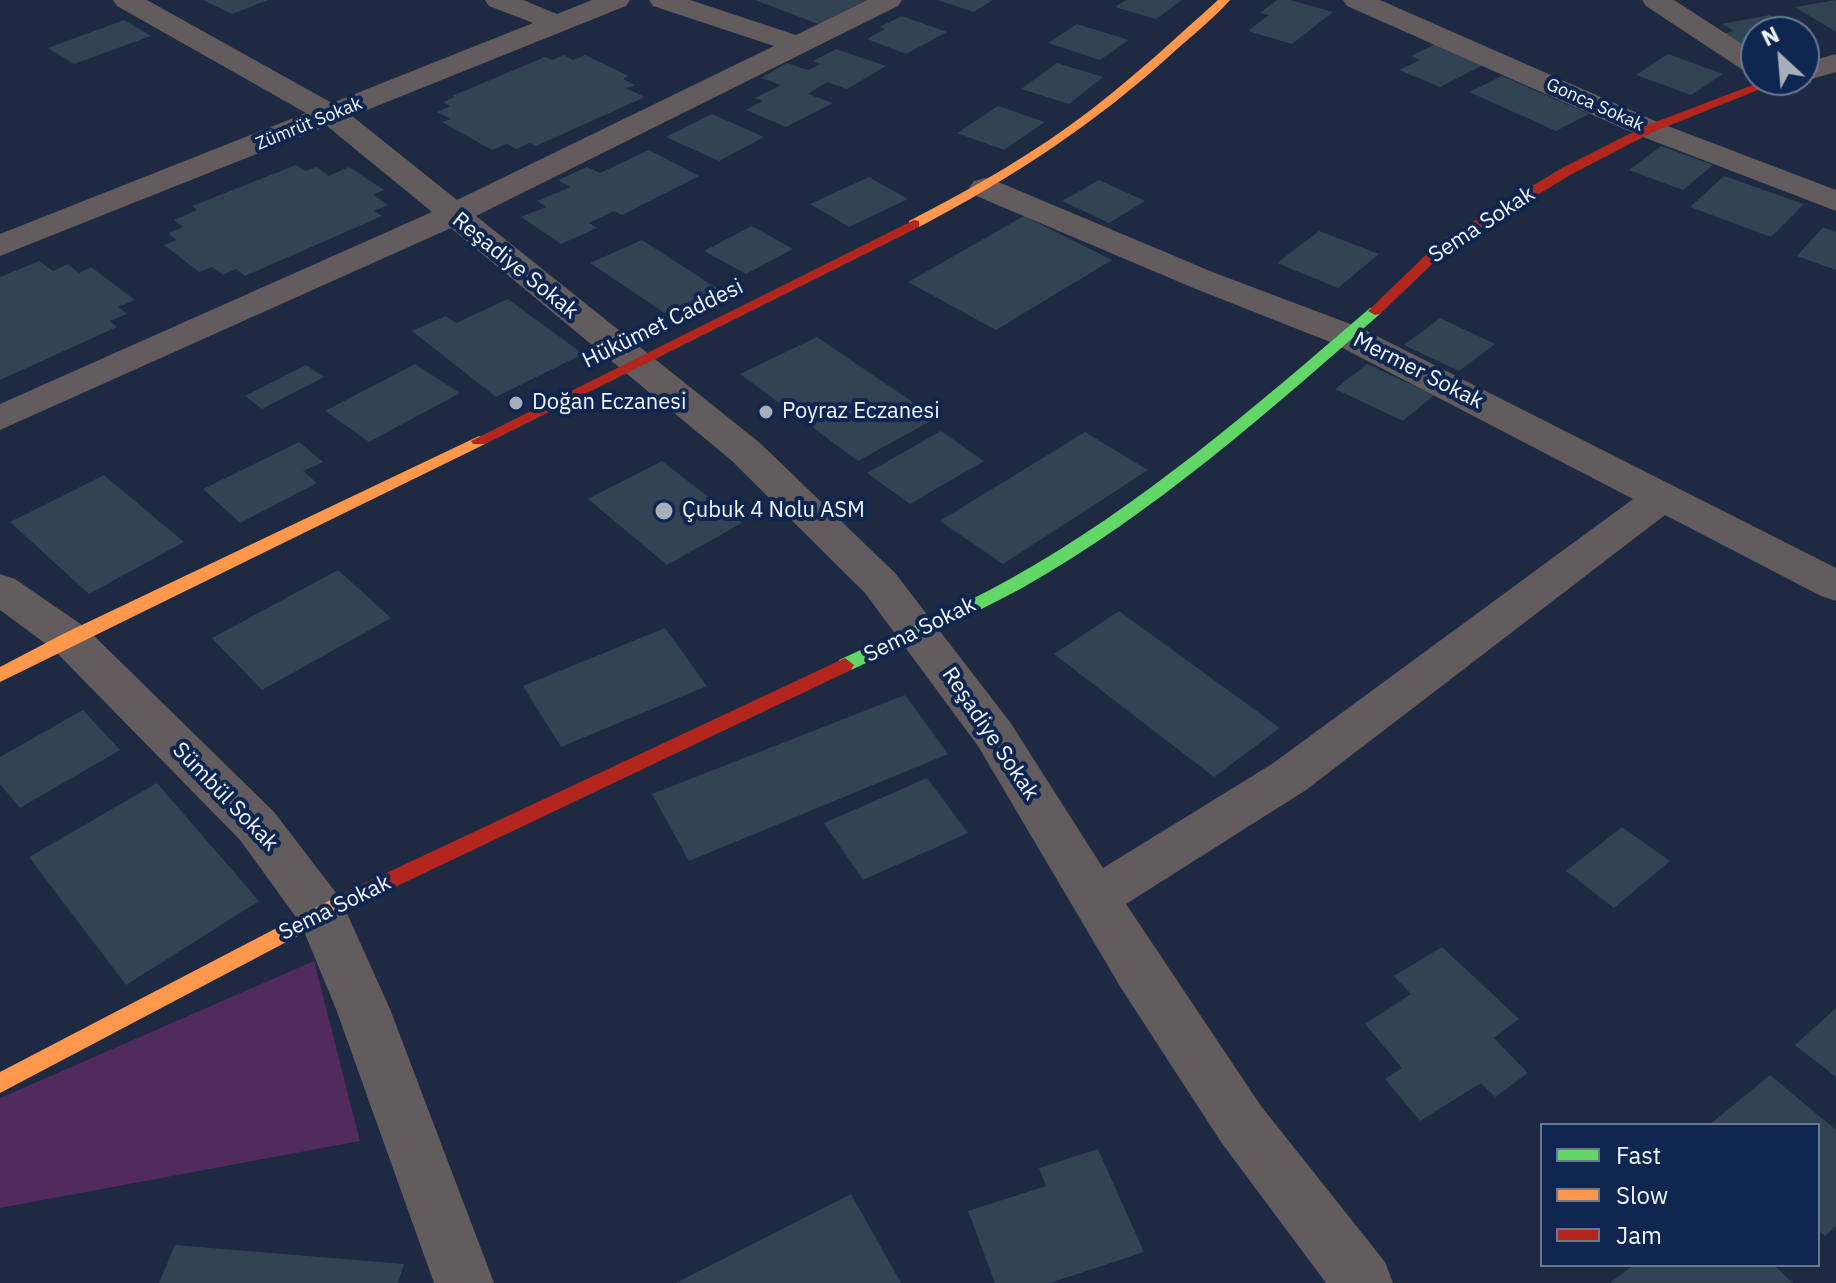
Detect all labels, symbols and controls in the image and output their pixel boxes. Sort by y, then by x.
north arrow [1740,16,1820,96]
text: N [1757,19,1784,52]
street label: Gonca Sokak [1543,74,1647,136]
street label: Zümrüt Sokak [253,93,365,155]
street label: Sema Sokak [1424,181,1540,269]
street label: Reşadiye Sokak [447,207,583,325]
street label: Hükümet Caddesi [578,274,748,374]
street label: Mermer Sokak [1349,327,1487,415]
place label: Doğan Eczanesi [532,390,687,416]
marker: Doğan Eczanesi [507,394,525,412]
place label: Poyraz Eczanesi [782,399,940,425]
marker: Poyraz Eczanesi [757,403,775,421]
place label: Çubuk 4 Nolu ASM [682,498,865,524]
marker: Çubuk 4 Nolu ASM [653,500,675,522]
street label: Sema Sokak [860,592,980,668]
street label: Reşadiye Sokak [936,663,1044,805]
street label: Sümbül Sokak [167,737,283,857]
street label: Sema Sokak [275,870,395,946]
legend [1540,1123,1820,1267]
text: Fast [1616,1139,1661,1171]
text: Slow [1616,1179,1668,1211]
text: Jam [1616,1219,1662,1251]

